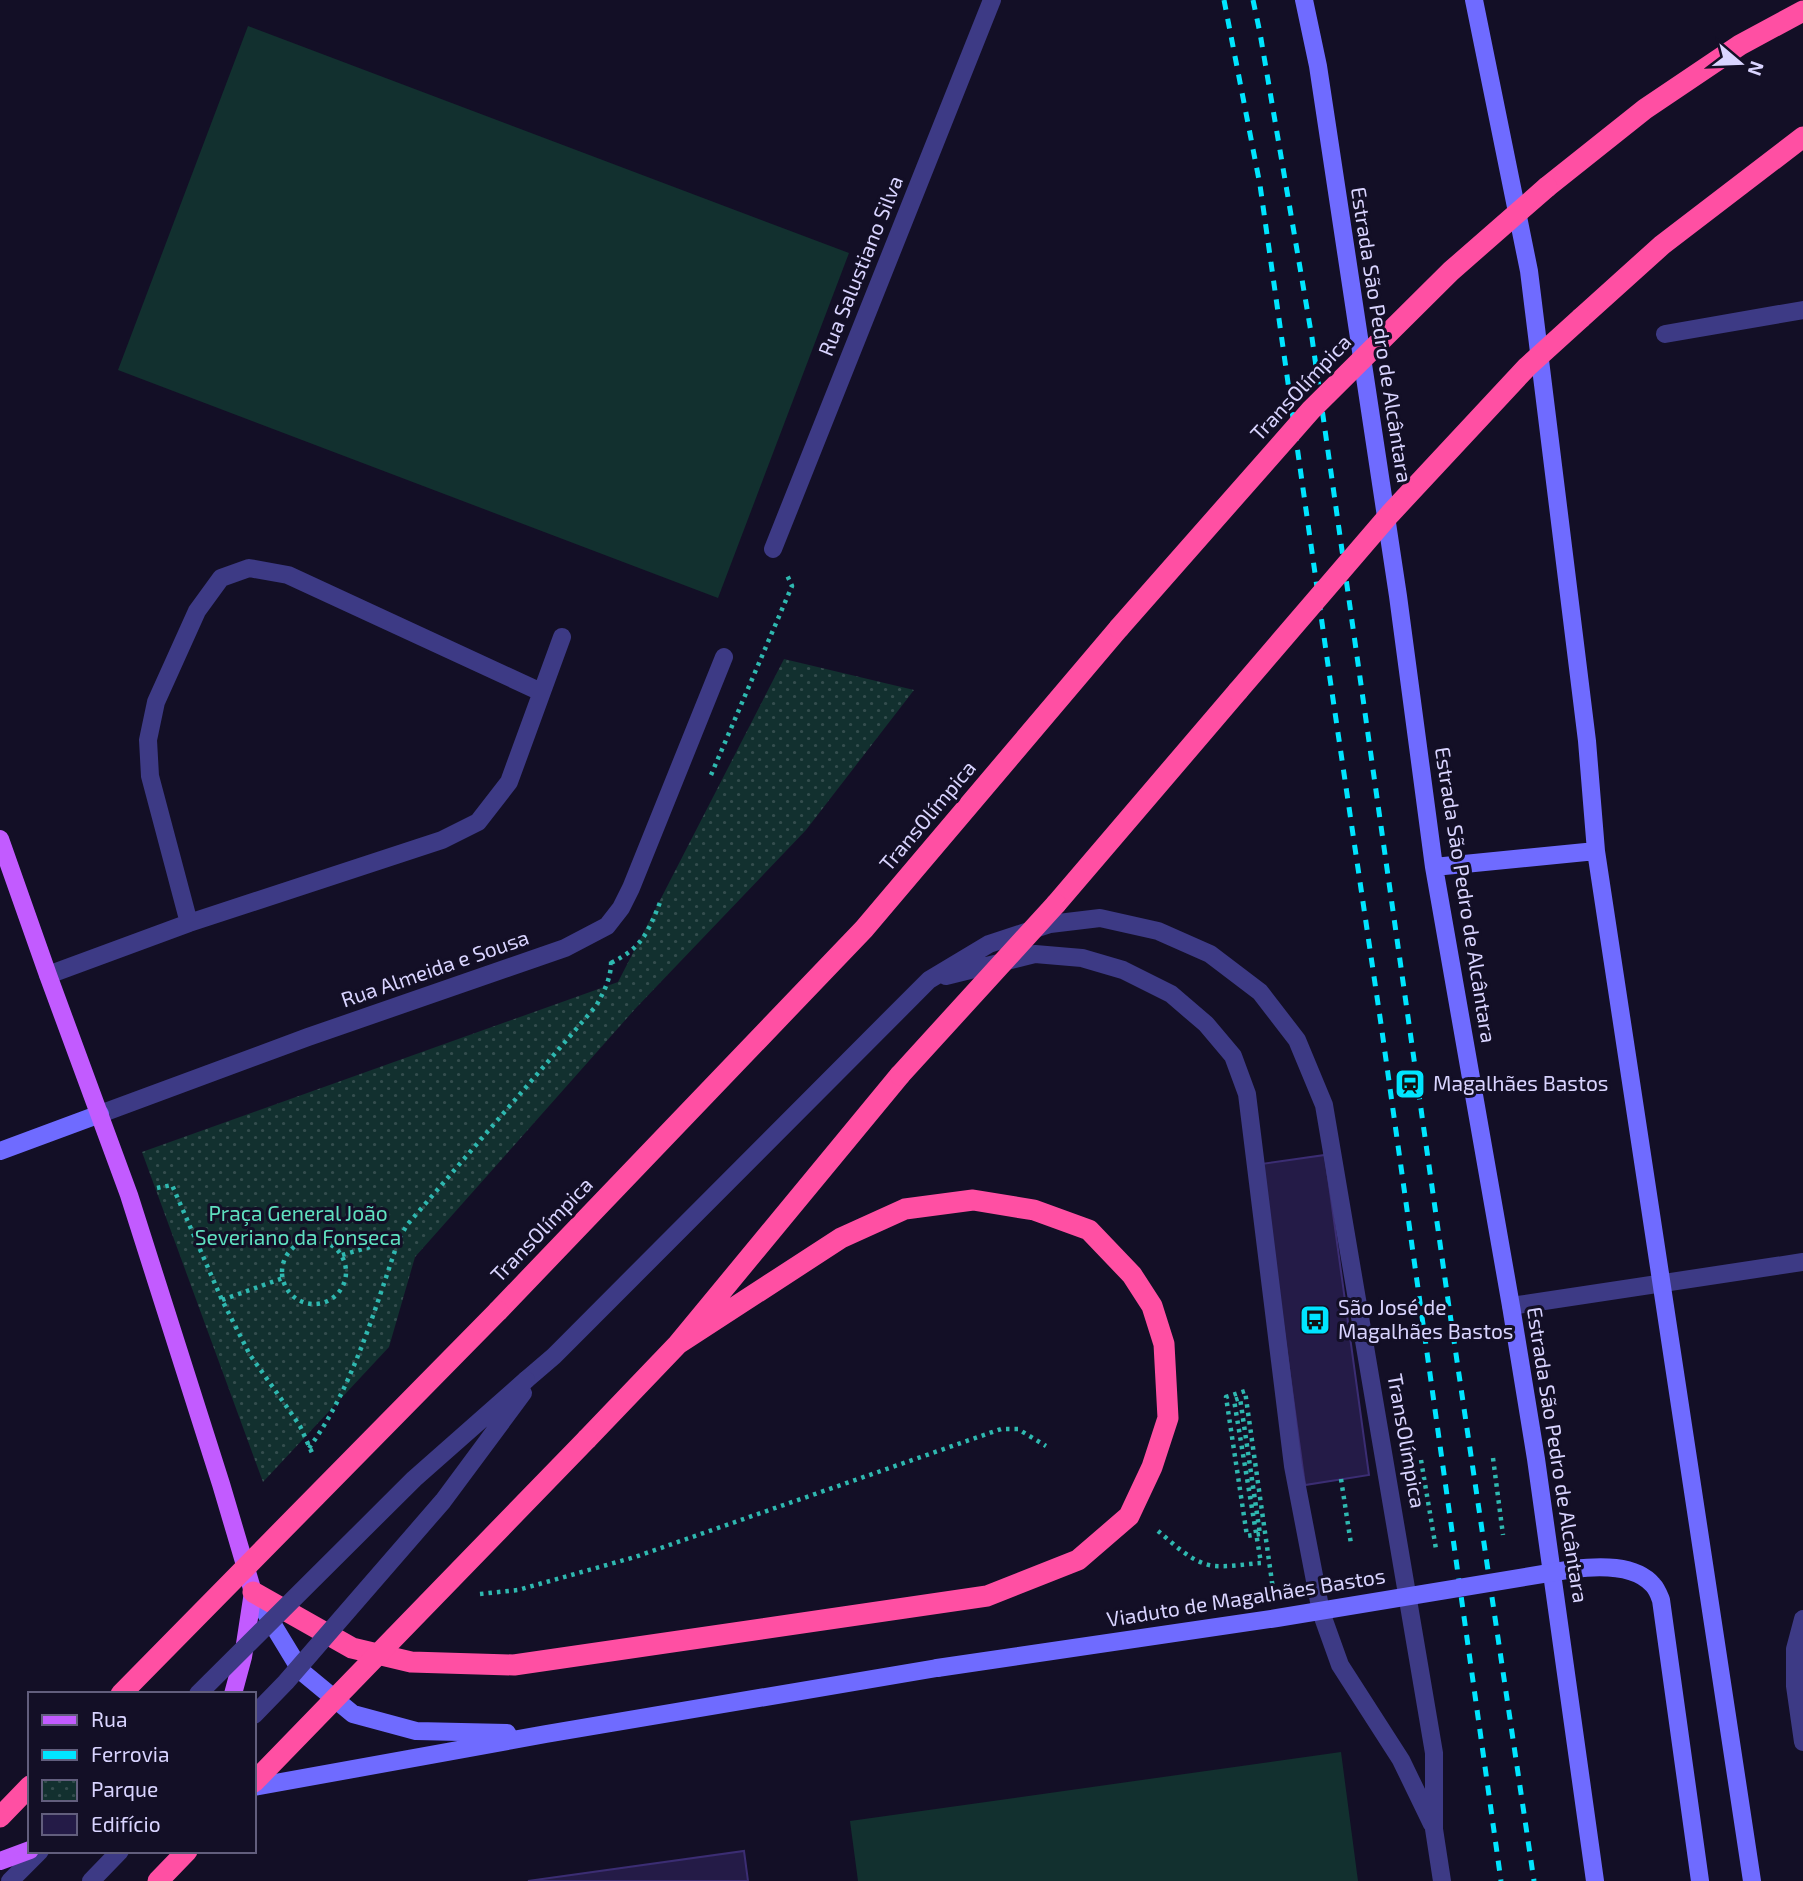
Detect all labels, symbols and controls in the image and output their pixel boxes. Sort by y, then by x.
north arrow [1705,28,1775,98]
text: N [1743,58,1770,79]
street label: Rua Salustiano Silva [812,172,907,359]
street label: Estrada São Pedro de Alcântara [1347,185,1418,484]
street label: TransOlímpica [1244,329,1355,445]
street label: Estrada São Pedro de Alcântara [1431,745,1502,1044]
street label: TransOlímpica [874,755,980,875]
street label: Rua Almeida e Sousa [337,924,532,1011]
station icon: Magalhães Bastos [1393,1067,1427,1101]
place label: Magalhães Bastos [1433,1070,1609,1095]
street label: TransOlímpica [485,1171,597,1287]
park label: Praça General João Severiano da Fonseca [195,1200,401,1249]
place label: São José de Magalhães Bastos [1338,1294,1514,1343]
bus stop icon: São José de Magalhães Bastos [1298,1303,1332,1337]
street label: Estrada São Pedro de Alcântara [1523,1305,1594,1604]
street label: TransOlímpica [1383,1372,1432,1510]
street label: Viaduto de Magalhães Bastos [1105,1562,1387,1631]
legend [28,1692,256,1853]
text: Rua [91,1706,127,1731]
text: Ferrovia [91,1741,170,1766]
text: Parque [91,1776,158,1801]
text: Edifício [91,1811,161,1836]

